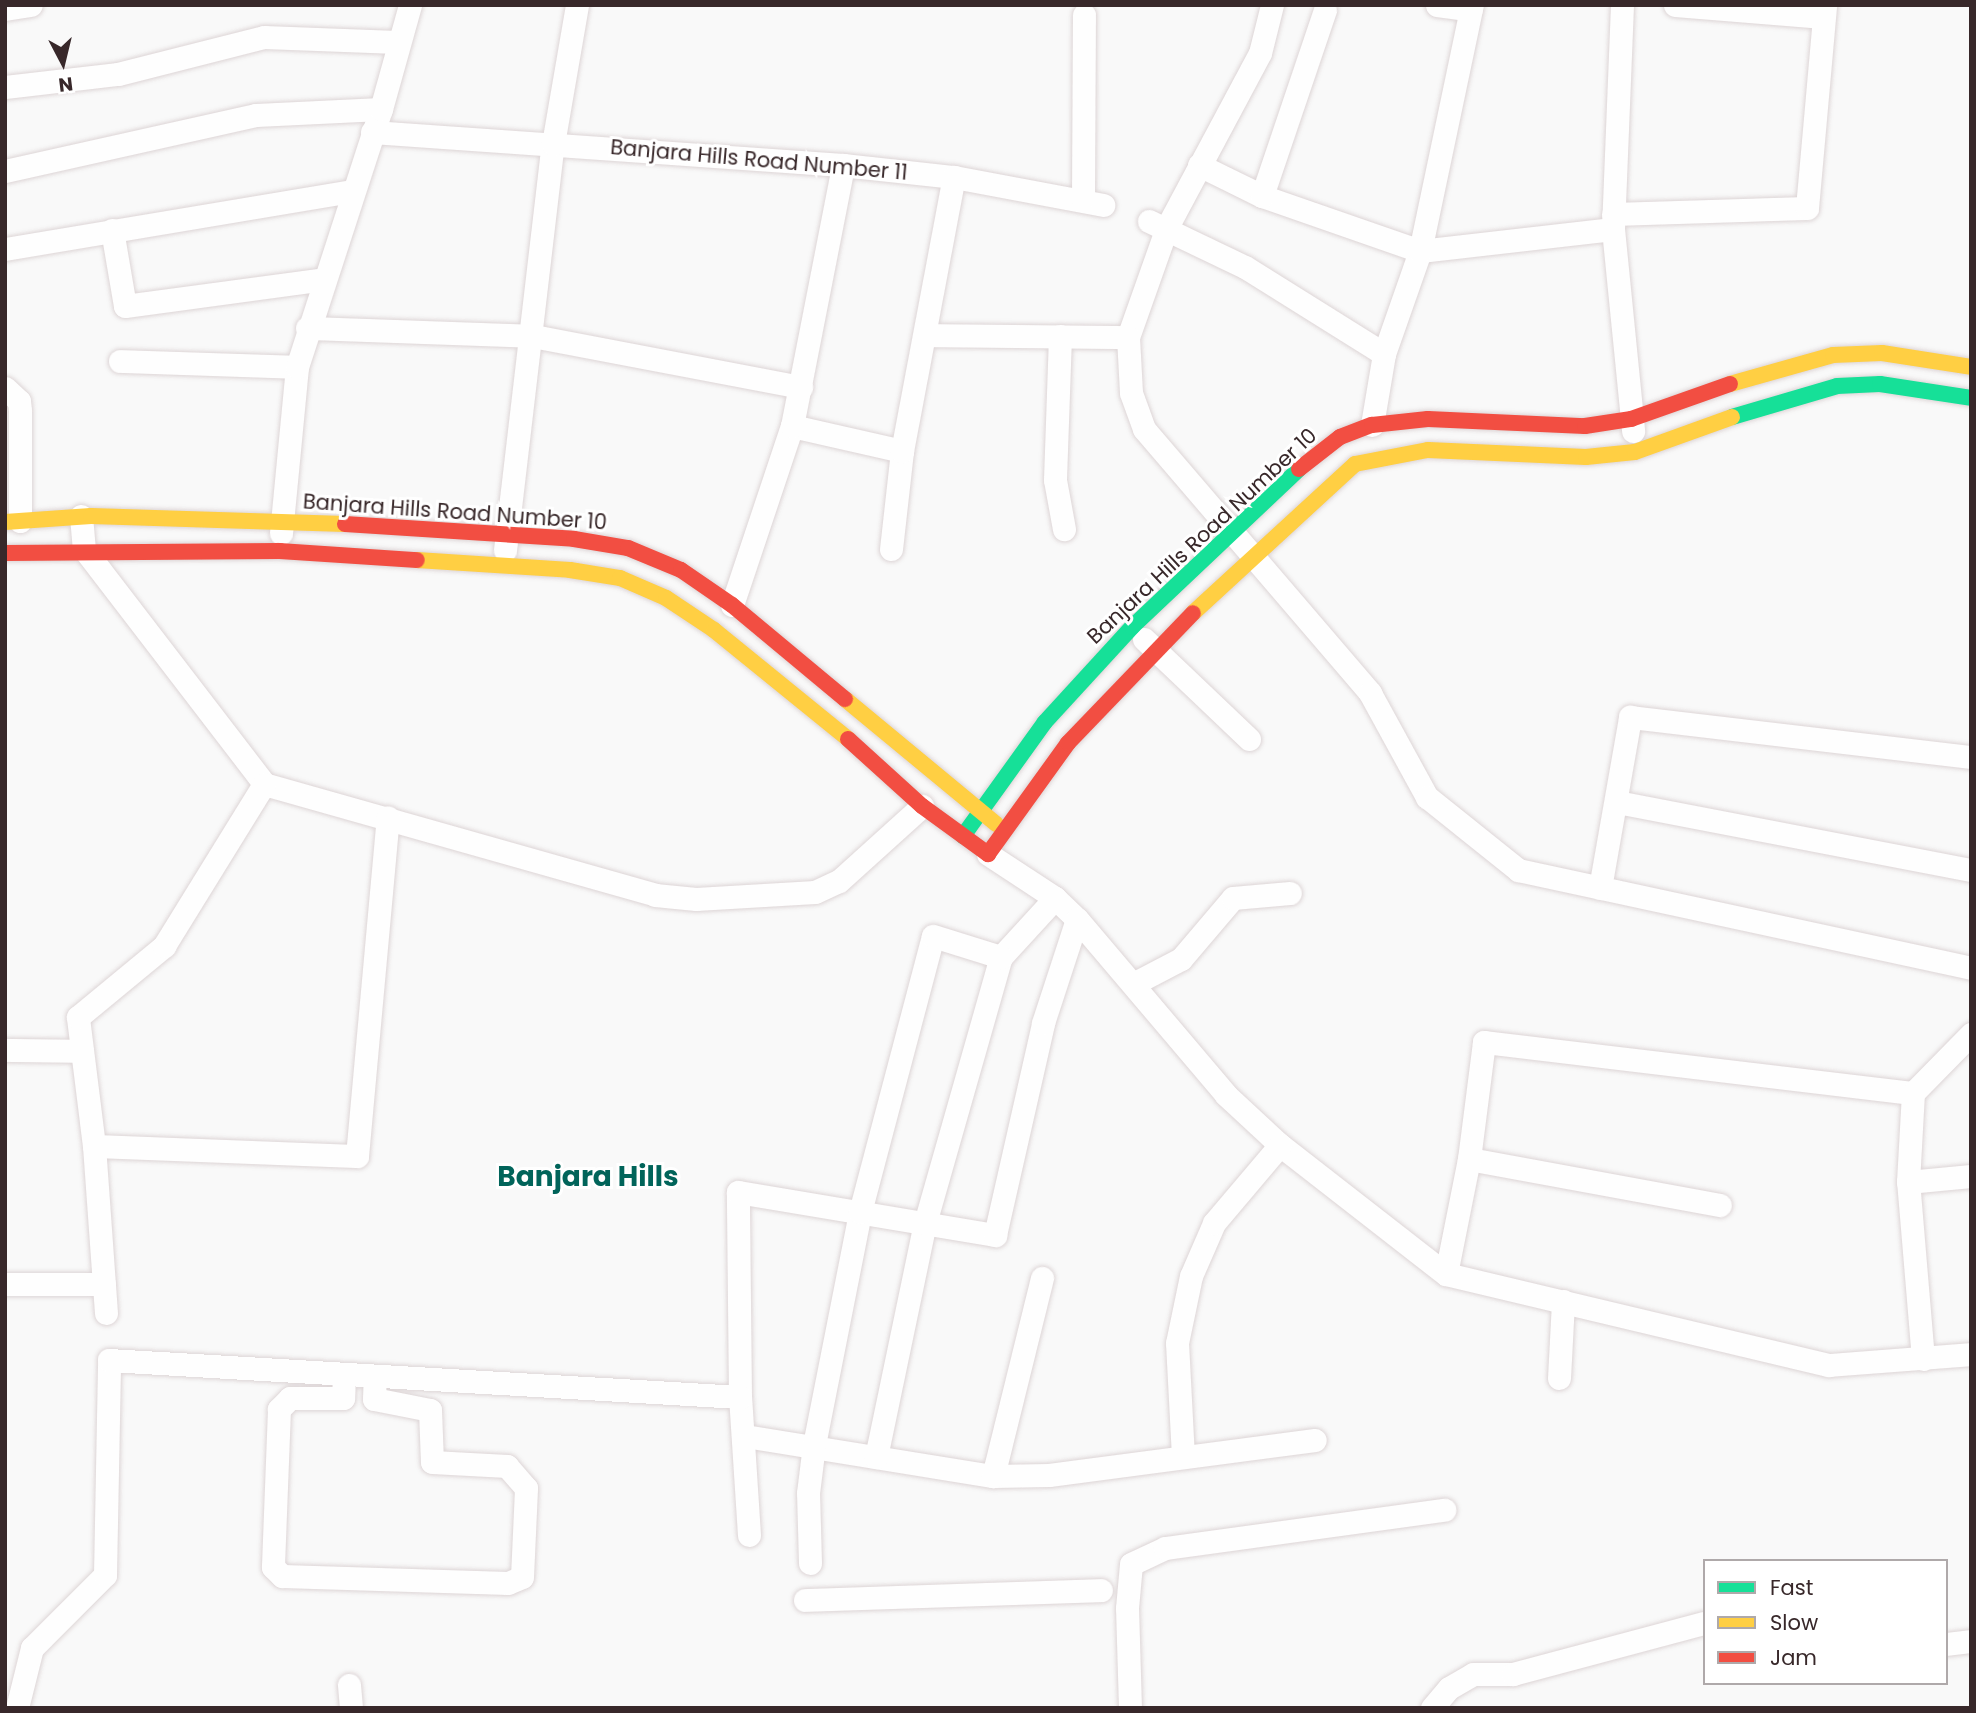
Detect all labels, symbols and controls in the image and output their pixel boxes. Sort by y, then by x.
north arrow [28,28,98,98]
text: N [57,70,74,99]
street label: Banjara Hills Road Number 11 [609,134,909,186]
street label: Banjara Hills Road Number 10 [1082,423,1322,649]
street label: Banjara Hills Road Number 10 [302,489,608,535]
district label: Banjara Hills [497,1160,679,1194]
legend [1703,1559,1948,1685]
text: Fast [1770,1573,1813,1602]
text: Slow [1770,1608,1818,1637]
text: Jam [1770,1643,1817,1672]

